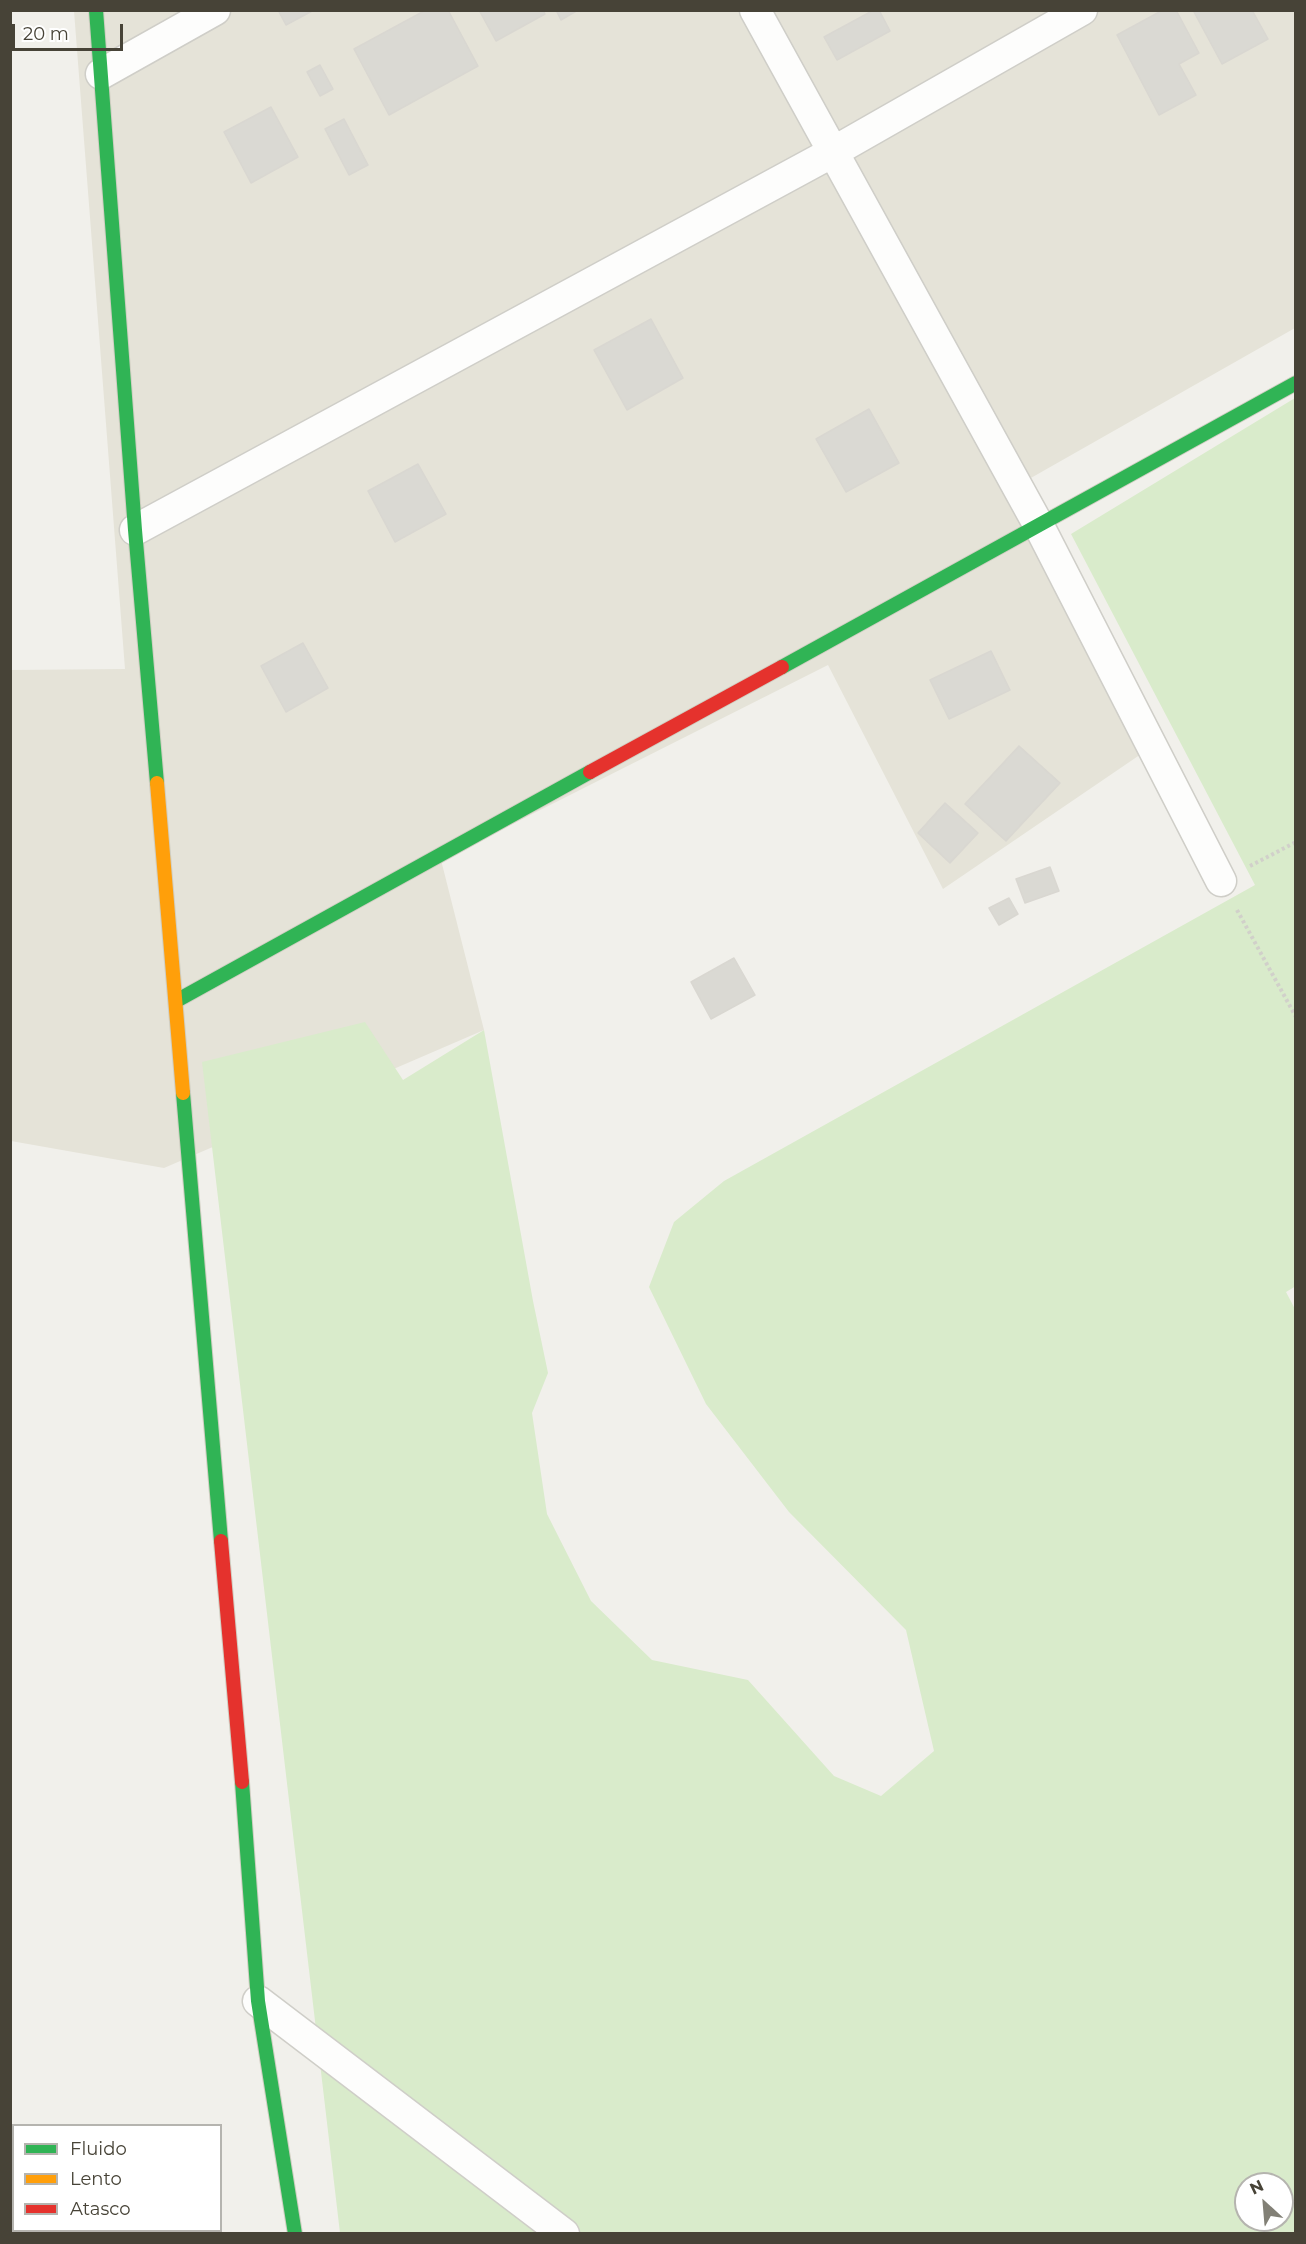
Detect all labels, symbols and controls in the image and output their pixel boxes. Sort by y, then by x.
scale bar [15,12,126,50]
text: 20 m [23,23,69,45]
legend [12,2124,222,2232]
text: Fluido [70,2138,127,2160]
text: Lento [70,2168,122,2190]
north arrow [1234,2172,1294,2232]
text: N [1247,2176,1267,2199]
text: Atasco [70,2198,130,2220]

